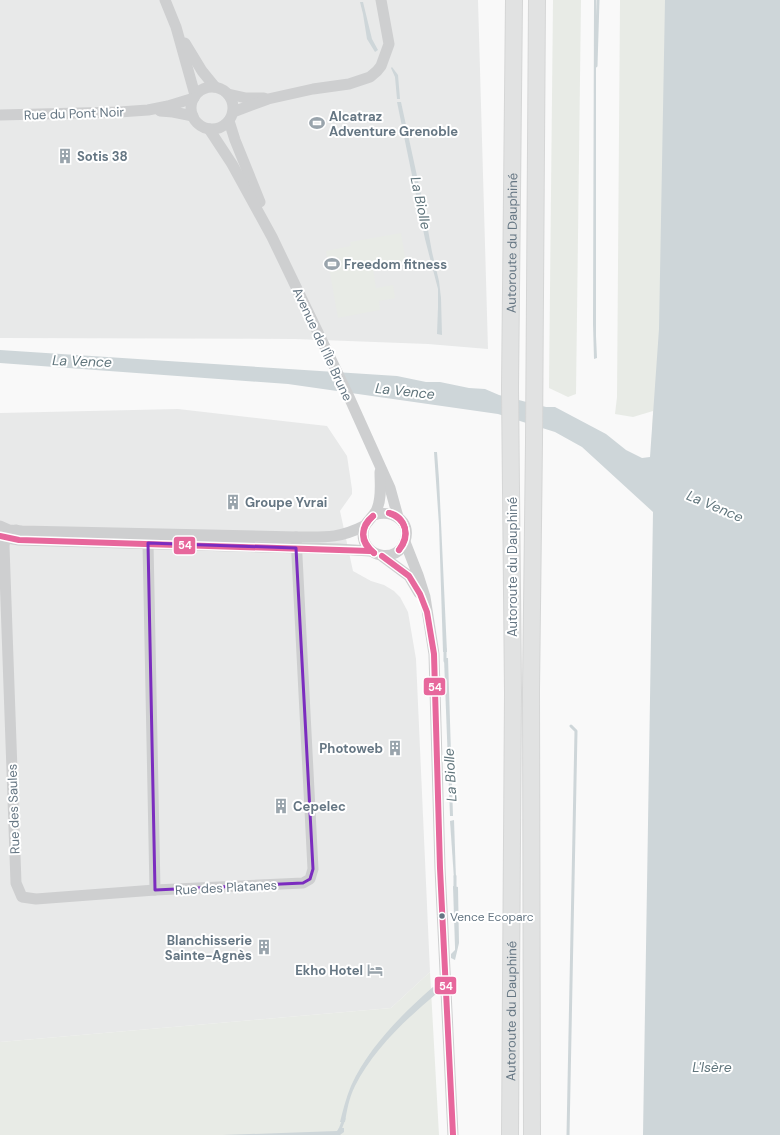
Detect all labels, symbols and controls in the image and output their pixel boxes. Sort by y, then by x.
street label: Rue du Pont Noir [23,103,125,124]
place label: Alcatraz Adventure Grenoble [329,108,458,140]
sports icon: Alcatraz Adventure Grenoble [308,114,326,132]
building icon: Sotis 38 [56,147,74,165]
place label: Sotis 38 [77,148,128,165]
street label: Autoroute du Dauphiné [503,173,521,313]
water label: La Biolle [407,175,435,231]
sports icon: Freedom fitness [323,255,341,273]
place label: Freedom fitness [344,256,447,273]
street label: Avenue de l'Île Brune [289,285,356,404]
water label: La Vence [52,351,112,371]
water label: La Vence [374,379,436,403]
water label: La Vence [684,486,746,526]
building icon: Groupe Yvrai [224,493,242,511]
place label: Groupe Yvrai [245,494,327,511]
street label: Autoroute du Dauphiné [504,497,521,637]
line badge: 54 [173,536,196,555]
text: 54 [178,538,192,552]
line badge: 54 [423,677,446,696]
text: 54 [428,680,442,694]
building icon: Photoweb [386,739,404,757]
place label: Photoweb [319,740,383,757]
water label: La Biolle [440,748,460,802]
street label: Rue des Saules [3,764,24,854]
building icon: Cepelec [272,797,290,815]
place label: Cepelec [293,798,346,815]
street label: Rue des Platanes [174,876,278,899]
place label: Vence Ecoparc [450,909,534,925]
marker: Vence Ecoparc [437,911,447,921]
place label: Blanchisserie Sainte-Agnès [165,932,252,964]
building icon: Blanchisserie Sainte-Agnès [255,938,273,956]
street label: Autoroute du Dauphiné [502,941,520,1081]
hotel icon: Ekho Hotel [366,961,384,979]
place label: Ekho Hotel [295,962,363,979]
line badge: 54 [434,976,457,995]
text: 54 [439,979,453,993]
water label: L'Isère [692,1058,732,1076]

